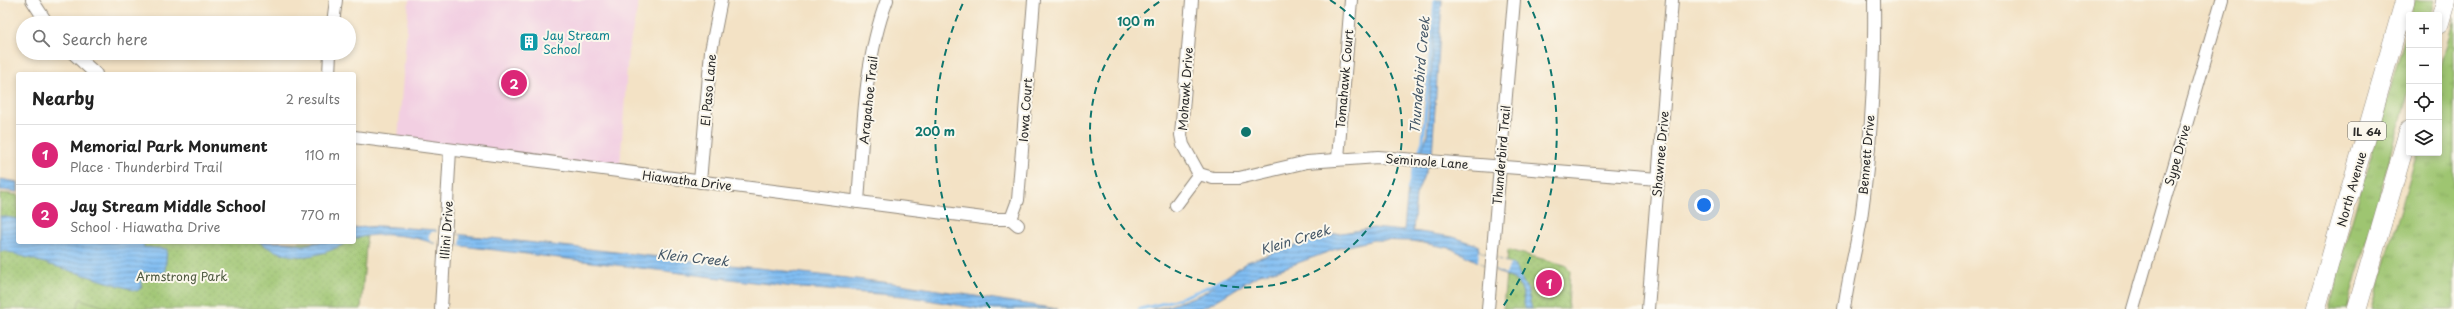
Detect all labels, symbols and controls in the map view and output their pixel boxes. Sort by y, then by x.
text: 100 m [1117,12,1155,30]
map controls [2406,12,2442,156]
button: + [2406,12,2442,48]
water label: Thunderbird Creek [1404,15,1434,134]
search box [16,16,356,60]
place label: Jay Stream School [543,26,610,58]
icon: search [30,27,52,49]
text: Search here [62,27,148,50]
street label: Tomahawk Court [1331,28,1357,129]
building icon: Jay Stream School [518,31,540,53]
street label: Mohawk Drive [1173,47,1197,131]
button: − [2406,48,2442,84]
street label: El Paso Lane [696,53,720,127]
street label: Arapahoe Trail [854,55,882,145]
pin: 2 [501,68,527,98]
street label: Iowa Court [1014,77,1036,143]
button: locate [2406,84,2442,120]
text: Nearby [32,85,94,111]
text: 2 results [286,89,340,108]
street label: Thunderbird Trail [1488,104,1514,206]
street label: Shawnee Drive [1647,110,1673,198]
street label: Bennett Drive [1854,114,1879,196]
button: layers [2406,120,2442,156]
text: 200 m [915,122,955,140]
street label: Sype Drive [2160,122,2194,188]
road number: IL 64 [2348,122,2386,140]
centre of rings [1239,125,1253,139]
text: Memorial Park Monument [70,134,268,157]
text: 1 [42,145,48,164]
text: 110 m [305,145,340,164]
street label: Seminole Lane [1385,149,1469,173]
street label: North Avenue [2332,149,2370,229]
text: Place · Thunderbird Trail [70,157,223,176]
street label: Hiawatha Drive [641,166,733,194]
text: Jay Stream Middle School [70,194,266,217]
your location [1694,195,1714,215]
street label: Illini Drive [435,200,457,260]
text: 2 [40,205,50,224]
text: 770 m [300,205,340,224]
text: School · Hiawatha Drive [70,217,220,236]
water label: Klein Creek [1258,219,1333,259]
water label: Klein Creek [656,244,731,270]
park label: Armstrong Park [136,267,228,285]
pin: 1 [1536,268,1562,298]

